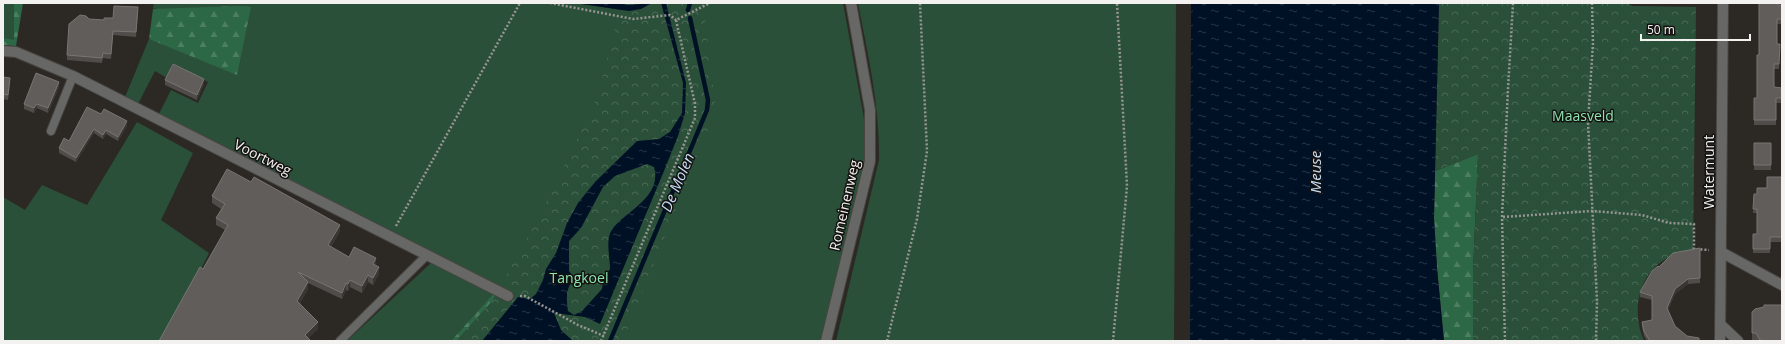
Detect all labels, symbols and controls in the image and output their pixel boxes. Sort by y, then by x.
scale bar [1641,16,1750,42]
text: 50 m [1647,21,1675,38]
park label: Maasveld [1552,106,1614,125]
street label: Voortweg [231,134,295,180]
street label: Watermunt [1699,135,1718,209]
water label: De Molen [656,149,698,215]
water label: Meuse [1305,150,1325,193]
street label: Romeinenweg [824,157,864,252]
park label: Tangkoel [550,268,608,287]

